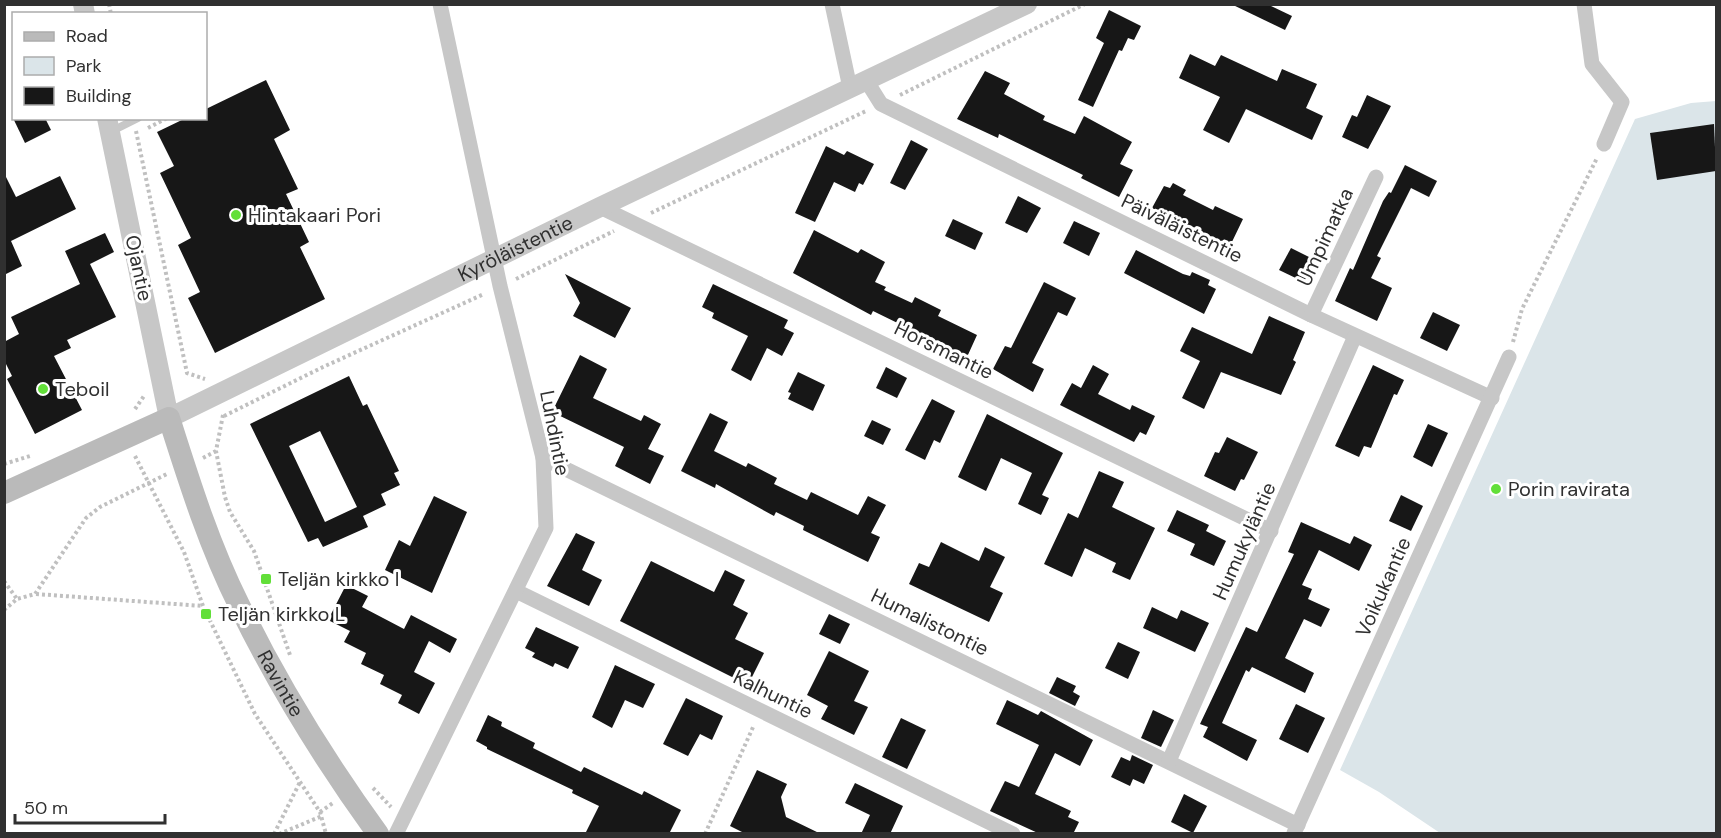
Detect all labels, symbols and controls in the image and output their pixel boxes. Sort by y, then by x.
legend [12,12,207,120]
text: Road [66,24,108,48]
text: Park [66,54,102,78]
text: Building [66,84,131,108]
street label: Umpimatka [1291,184,1359,290]
street label: Päiväläistentie [1117,187,1247,269]
place label: Hintakaari Pori [248,202,381,228]
marker: Hintakaari Pori [229,208,243,222]
street label: Kyröläistentie [454,209,577,288]
street label: Ojantie [119,233,159,303]
street label: Horsmantie [890,315,998,385]
place label: Teboil [55,376,109,402]
marker: Teboil [36,382,50,396]
street label: Luhdintie [534,388,576,478]
place label: Porin ravirata [1508,476,1630,502]
street label: Humukyläntie [1206,478,1282,604]
marker: Porin ravirata [1489,482,1503,496]
street label: Voikukantie [1349,533,1417,641]
place label: Teljän kirkko I [278,566,399,592]
marker: Teljän kirkko I [259,572,273,586]
street label: Humalistontie [867,582,993,662]
place label: Teljän kirkko L [218,601,345,627]
marker: Teljän kirkko L [199,607,213,621]
street label: Ravintie [251,645,310,722]
street label: Kalhuntie [729,664,817,724]
scale bar [15,787,165,825]
text: 50 m [24,796,68,820]

